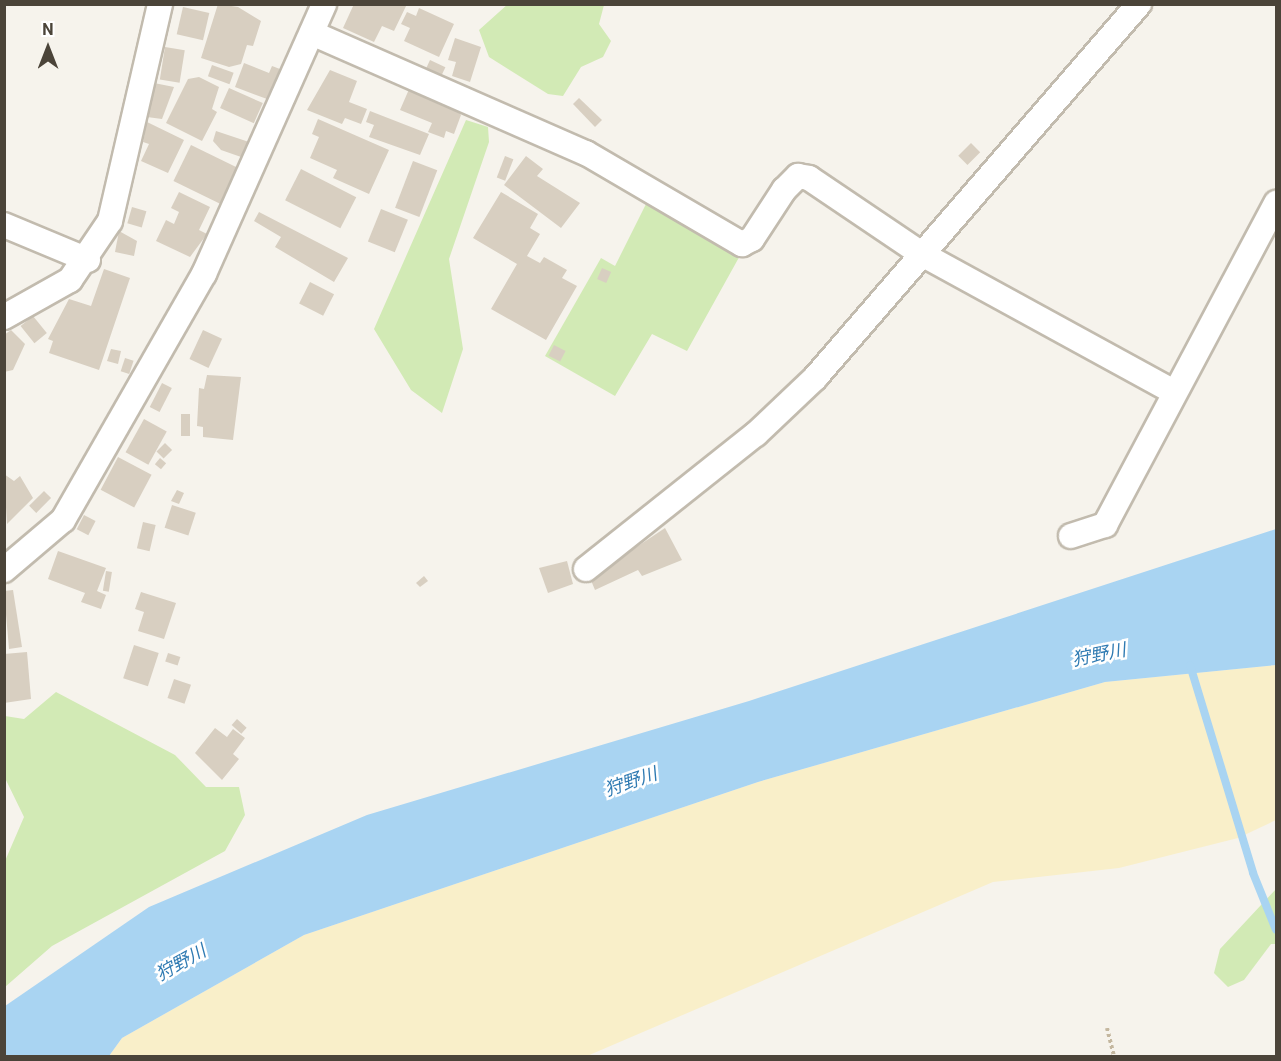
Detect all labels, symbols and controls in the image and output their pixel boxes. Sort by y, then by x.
north arrow [18,18,78,78]
text: N [42,20,54,39]
water label: 狩野川 [1070,639,1128,671]
water label: 狩野川 [602,763,660,801]
water label: 狩野川 [152,940,210,986]

